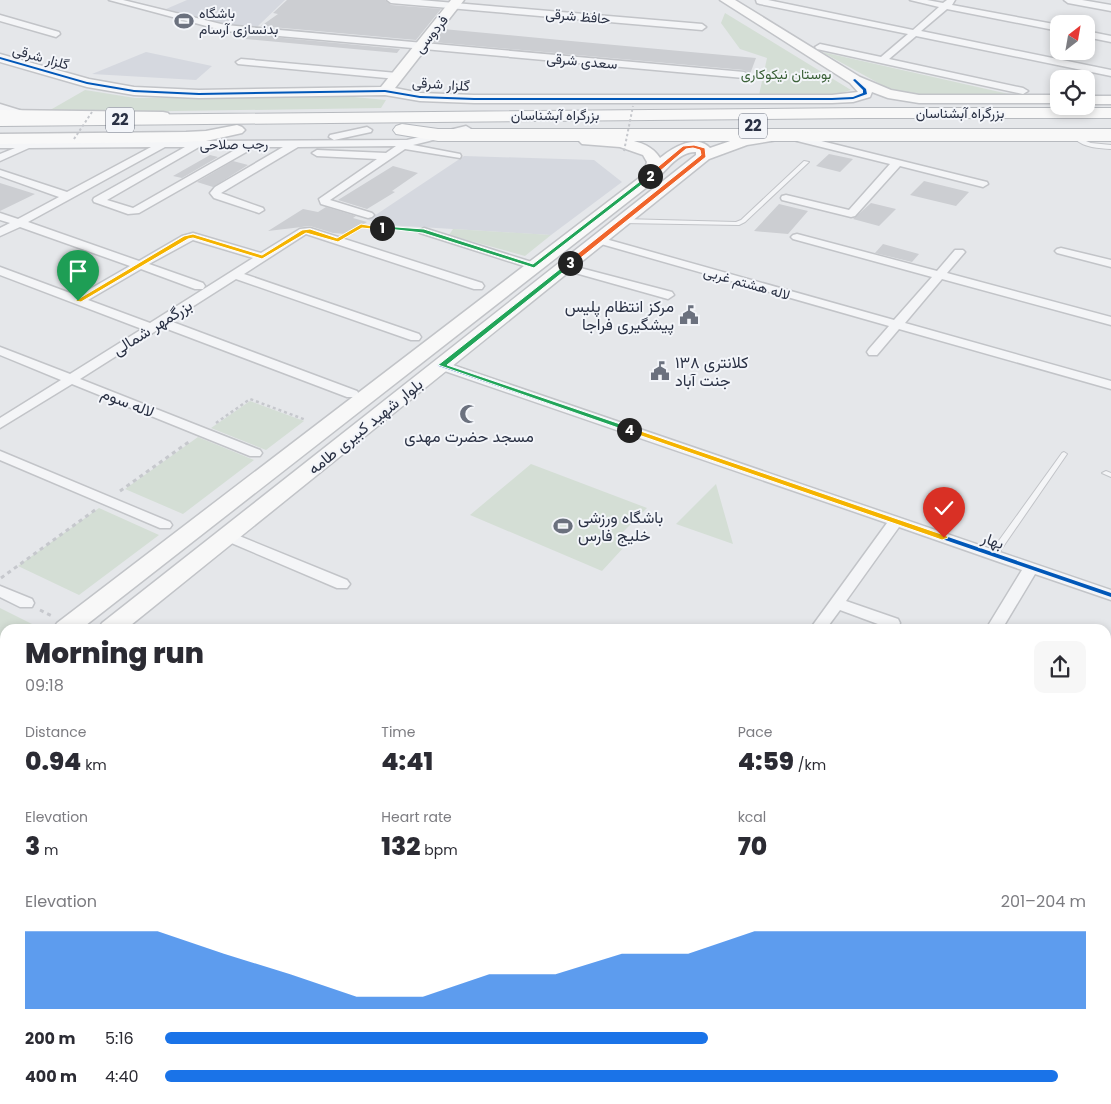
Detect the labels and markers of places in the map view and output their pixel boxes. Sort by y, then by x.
place label: باشگاه بدنسازی آرسام [199,3,278,39]
sports icon: باشگاه بدنسازی آرسام [173,10,195,32]
pin: 2 [638,164,662,188]
pin: 1 [370,216,394,240]
pin [57,250,99,301]
pin: 3 [558,250,582,276]
place label: مرکز انتظام پلیس پیشگیری فراجا [565,295,674,336]
public building icon: مرکز انتظام پلیس پیشگیری فراجا [678,304,700,326]
place label: کلانتری ۱۳۸ جنت آباد [675,351,748,392]
public building icon: کلانتری ۱۳۸ جنت آباد [649,360,671,382]
mosque icon: مسجد حضرت مهدی [458,403,480,425]
pin: 4 [616,418,642,442]
place label: مسجد حضرت مهدی [404,425,534,448]
pin [923,487,965,538]
place label: باشگاه ورزشی خلیج فارس [578,506,663,547]
sports icon: باشگاه ورزشی خلیج فارس [552,515,574,537]

